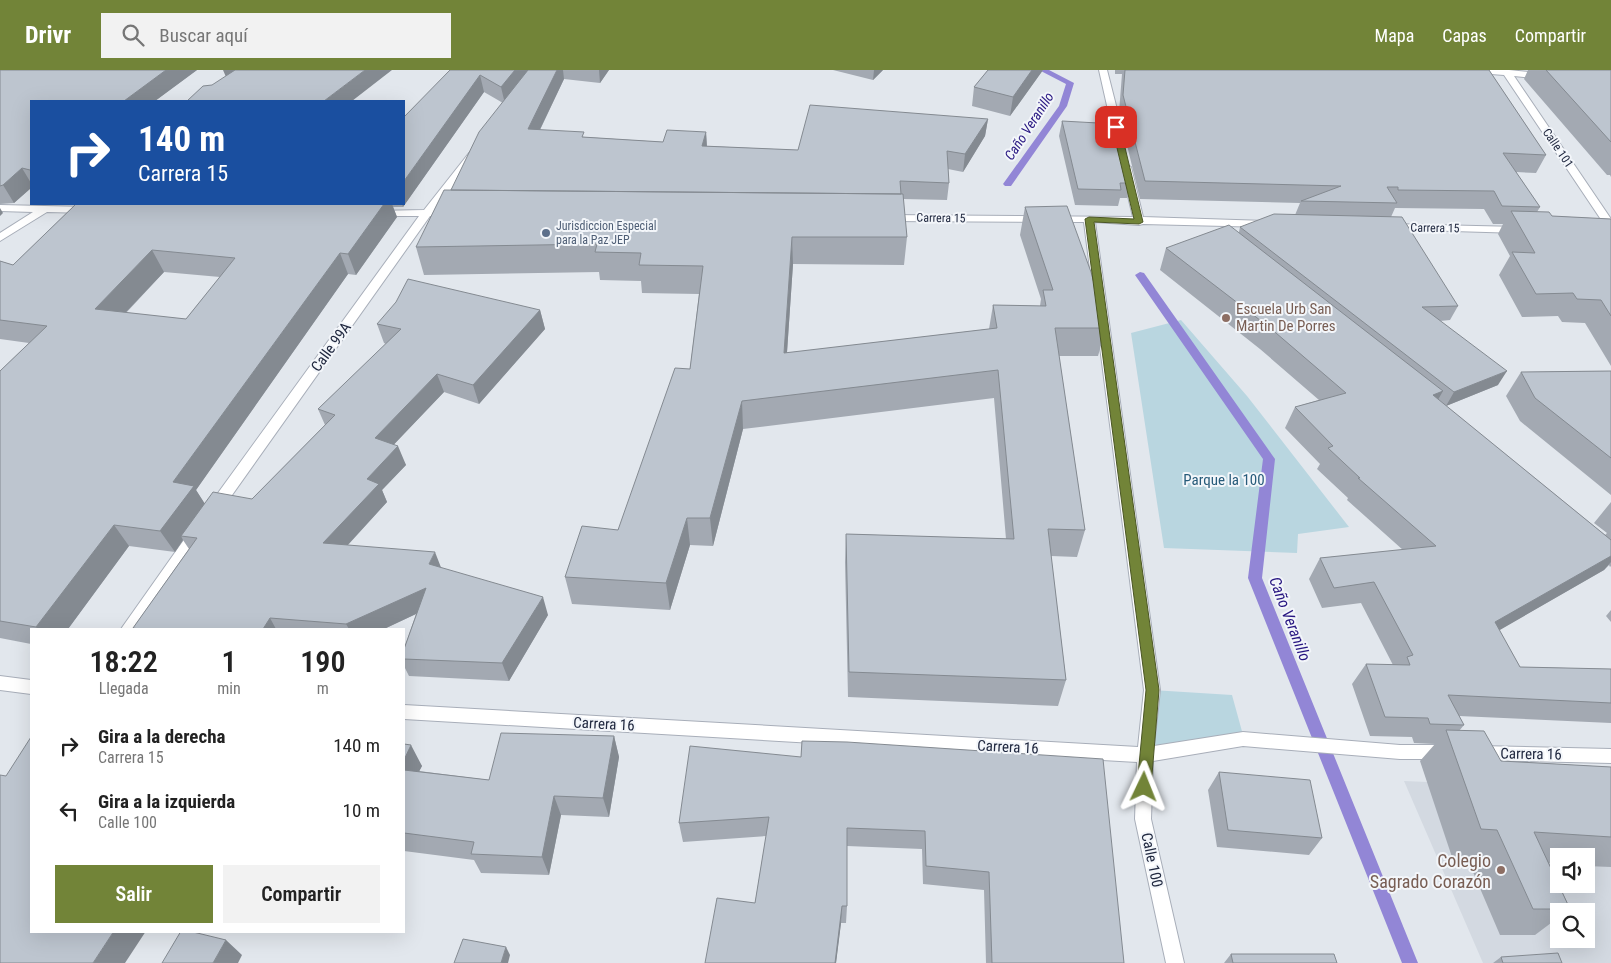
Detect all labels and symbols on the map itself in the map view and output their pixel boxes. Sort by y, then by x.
water label: Caño Veranillo [1001,89,1057,163]
pin [1095,106,1137,148]
street label: Calle 101 [1540,126,1576,170]
street label: Carrera 15 [916,211,966,225]
place label: Jurisdiccion Especial para la Paz JEP [556,219,656,247]
street label: Carrera 15 [1410,221,1460,235]
marker: Jurisdiccion Especial para la Paz JEP [540,227,552,239]
place label: Escuela Urb San Martin De Porres [1236,300,1336,335]
marker: Escuela Urb San Martin De Porres [1220,312,1232,324]
street label: Calle 99A [307,319,355,375]
park label: Parque la 100 [1183,471,1265,489]
water label: Caño Veranillo [1265,574,1315,664]
street label: Carrera 16 [573,713,635,735]
street label: Carrera 16 [977,736,1039,758]
street label: Carrera 16 [1500,744,1562,764]
position arrow [1117,760,1169,812]
street label: Calle 100 [1137,831,1167,889]
place label: Colegio Sagrado Corazón [1370,850,1491,892]
marker: Colegio Sagrado Corazón [1495,864,1507,876]

